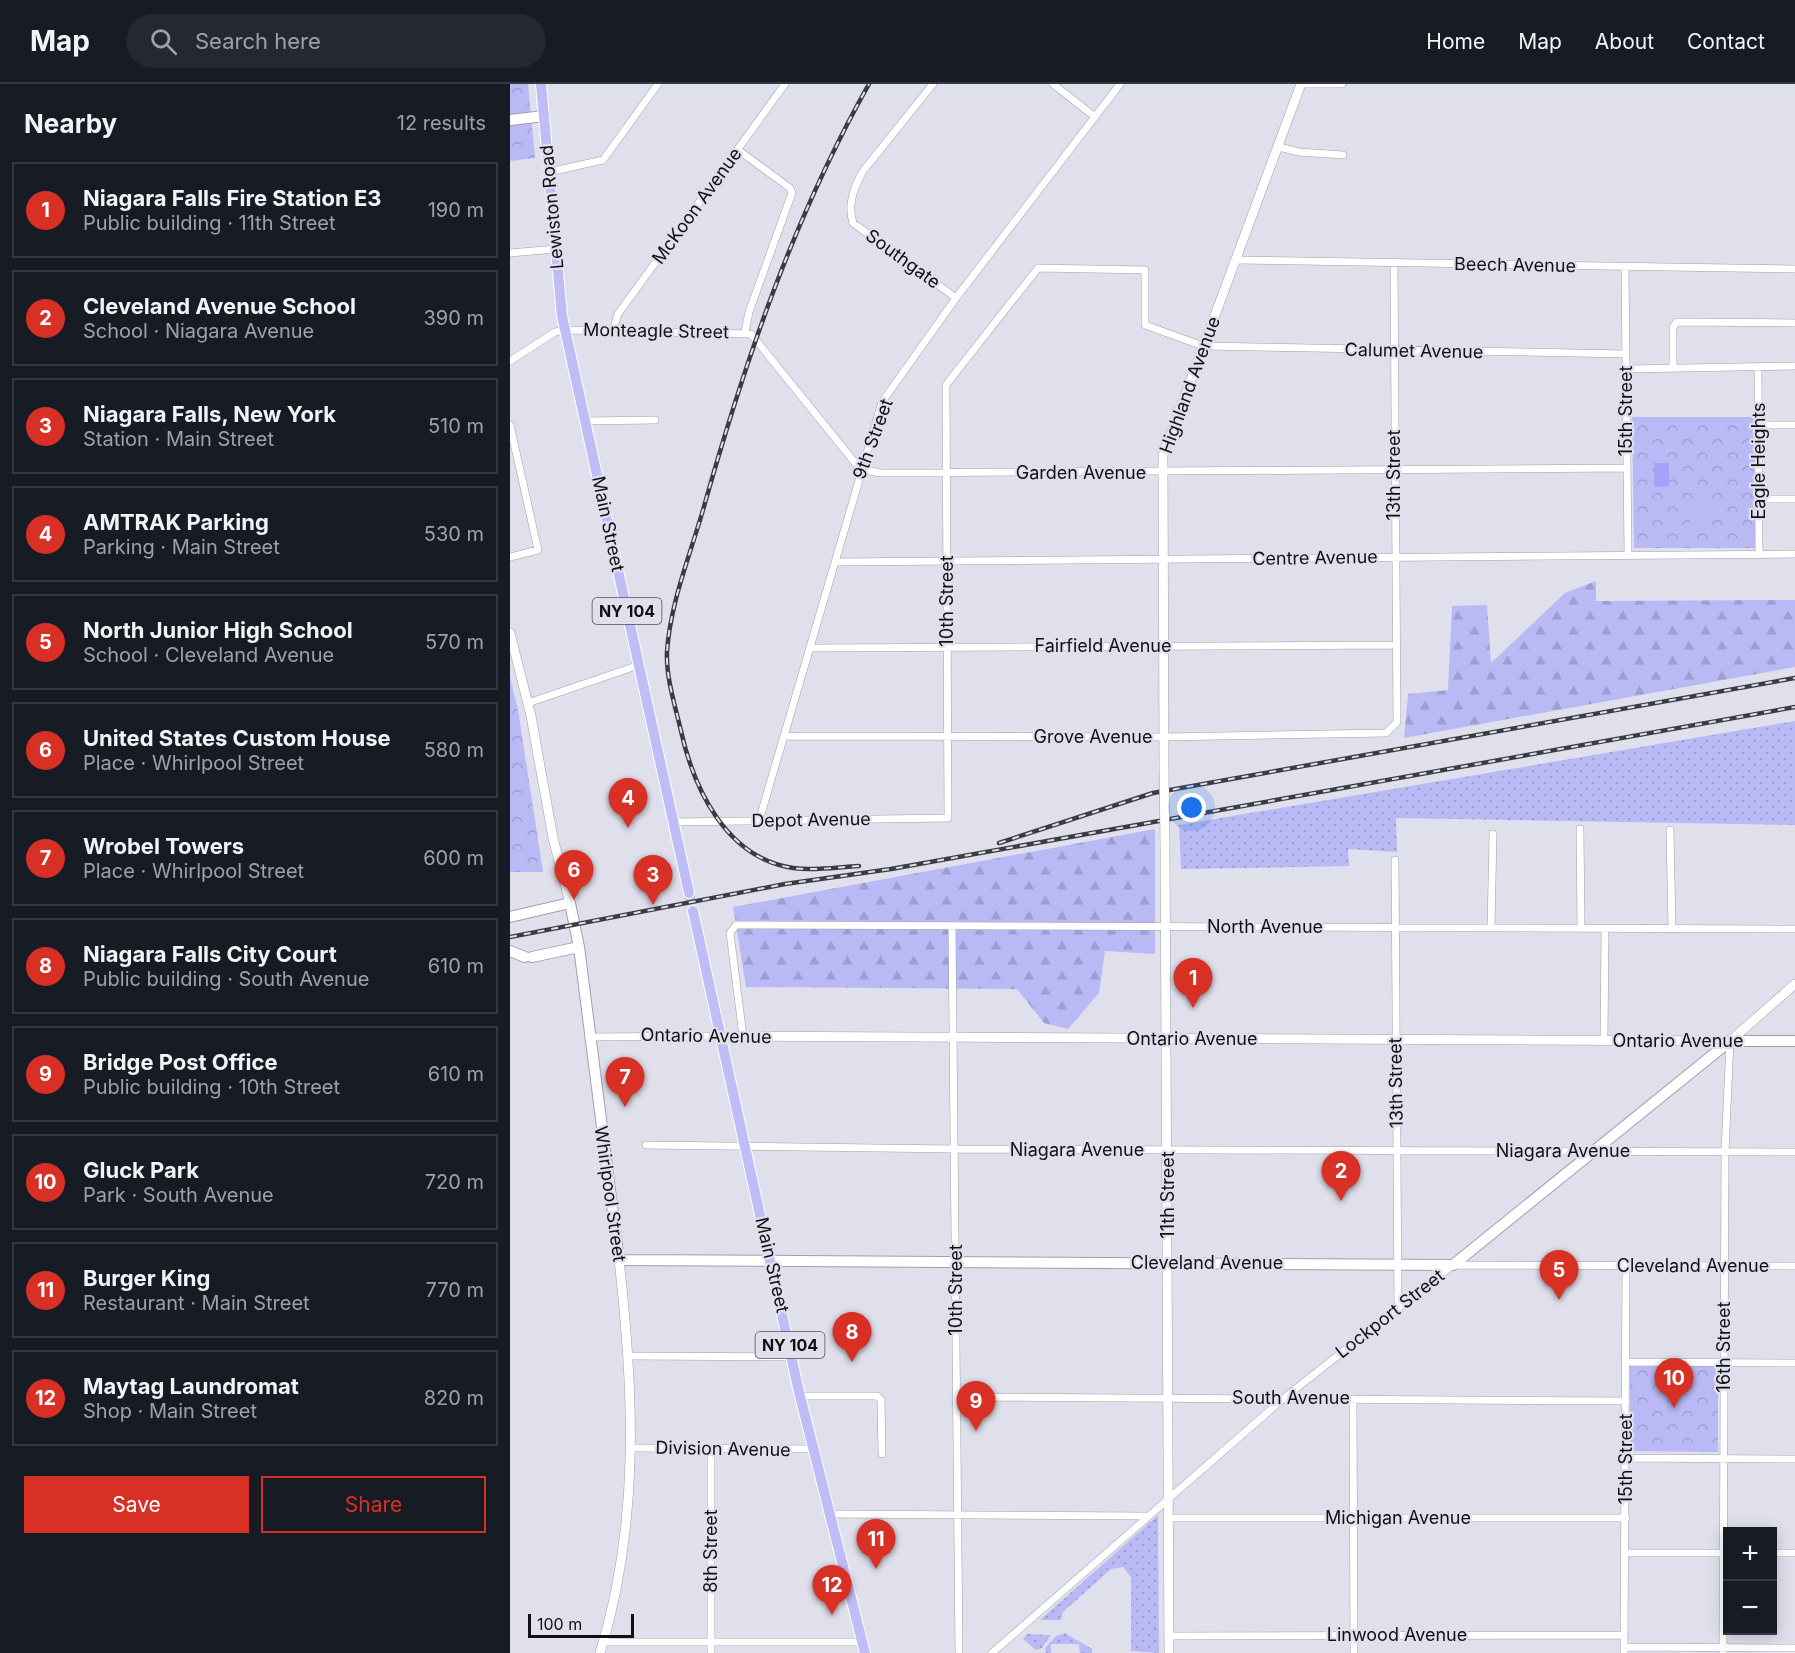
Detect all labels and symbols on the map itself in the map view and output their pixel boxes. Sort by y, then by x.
street label: Lewiston Road [536,144,567,270]
street label: McKoon Avenue [647,144,746,268]
street label: Southgate [862,225,945,293]
street label: Beech Avenue [1454,253,1576,276]
street label: Highland Avenue [1155,314,1224,456]
street label: Monteagle Street [583,319,729,342]
street label: Calumet Avenue [1344,339,1484,362]
street label: 15th Street [1615,366,1636,456]
street label: 9th Street [848,396,897,482]
street label: Eagle Heights [1748,402,1769,520]
street label: 13th Street [1383,429,1404,520]
street label: Garden Avenue [1016,462,1146,483]
street label: Main Street [588,474,629,574]
street label: Centre Avenue [1252,546,1378,569]
street label: 10th Street [936,555,957,647]
road number: NY 104 [592,598,662,624]
street label: Fairfield Avenue [1035,635,1171,656]
street label: Grove Avenue [1034,726,1152,747]
pin: 4 [608,778,648,828]
your location [1177,793,1206,822]
street label: Depot Avenue [751,808,871,831]
pin: 6 [554,850,594,900]
pin: 3 [634,856,672,905]
street label: North Avenue [1207,916,1323,937]
pin: 1 [1174,958,1212,1008]
street label: Ontario Avenue [640,1024,772,1047]
street label: Ontario Avenue [1127,1028,1257,1049]
street label: Ontario Avenue [1613,1030,1743,1051]
street label: 13th Street [1384,1037,1407,1129]
pin: 7 [606,1058,644,1107]
street label: Whirlpool Street [591,1125,630,1263]
street label: Niagara Avenue [1010,1139,1144,1160]
street label: Niagara Avenue [1496,1140,1630,1161]
street label: 11th Street [1157,1151,1178,1239]
pin: 2 [1322,1152,1360,1201]
street label: Main Street [751,1215,794,1315]
street label: 10th Street [945,1244,966,1336]
pin: 5 [1540,1250,1578,1300]
street label: Cleveland Avenue [1131,1252,1283,1273]
street label: Cleveland Avenue [1617,1255,1769,1276]
street label: Lockport Street [1331,1265,1448,1362]
street label: 16th Street [1713,1301,1734,1392]
pin: 8 [832,1312,872,1362]
road number: NY 104 [756,1332,824,1358]
pin: 10 [1654,1358,1694,1408]
pin: 9 [956,1382,996,1431]
street label: South Avenue [1232,1387,1350,1408]
street label: 15th Street [1615,1414,1636,1504]
street label: Division Avenue [655,1437,791,1460]
street label: Michigan Avenue [1325,1507,1471,1528]
street label: 8th Street [700,1509,721,1593]
pin: 11 [856,1520,896,1569]
pin: 12 [812,1566,852,1615]
scale bar [528,1611,634,1638]
street label: Linwood Avenue [1327,1624,1467,1645]

